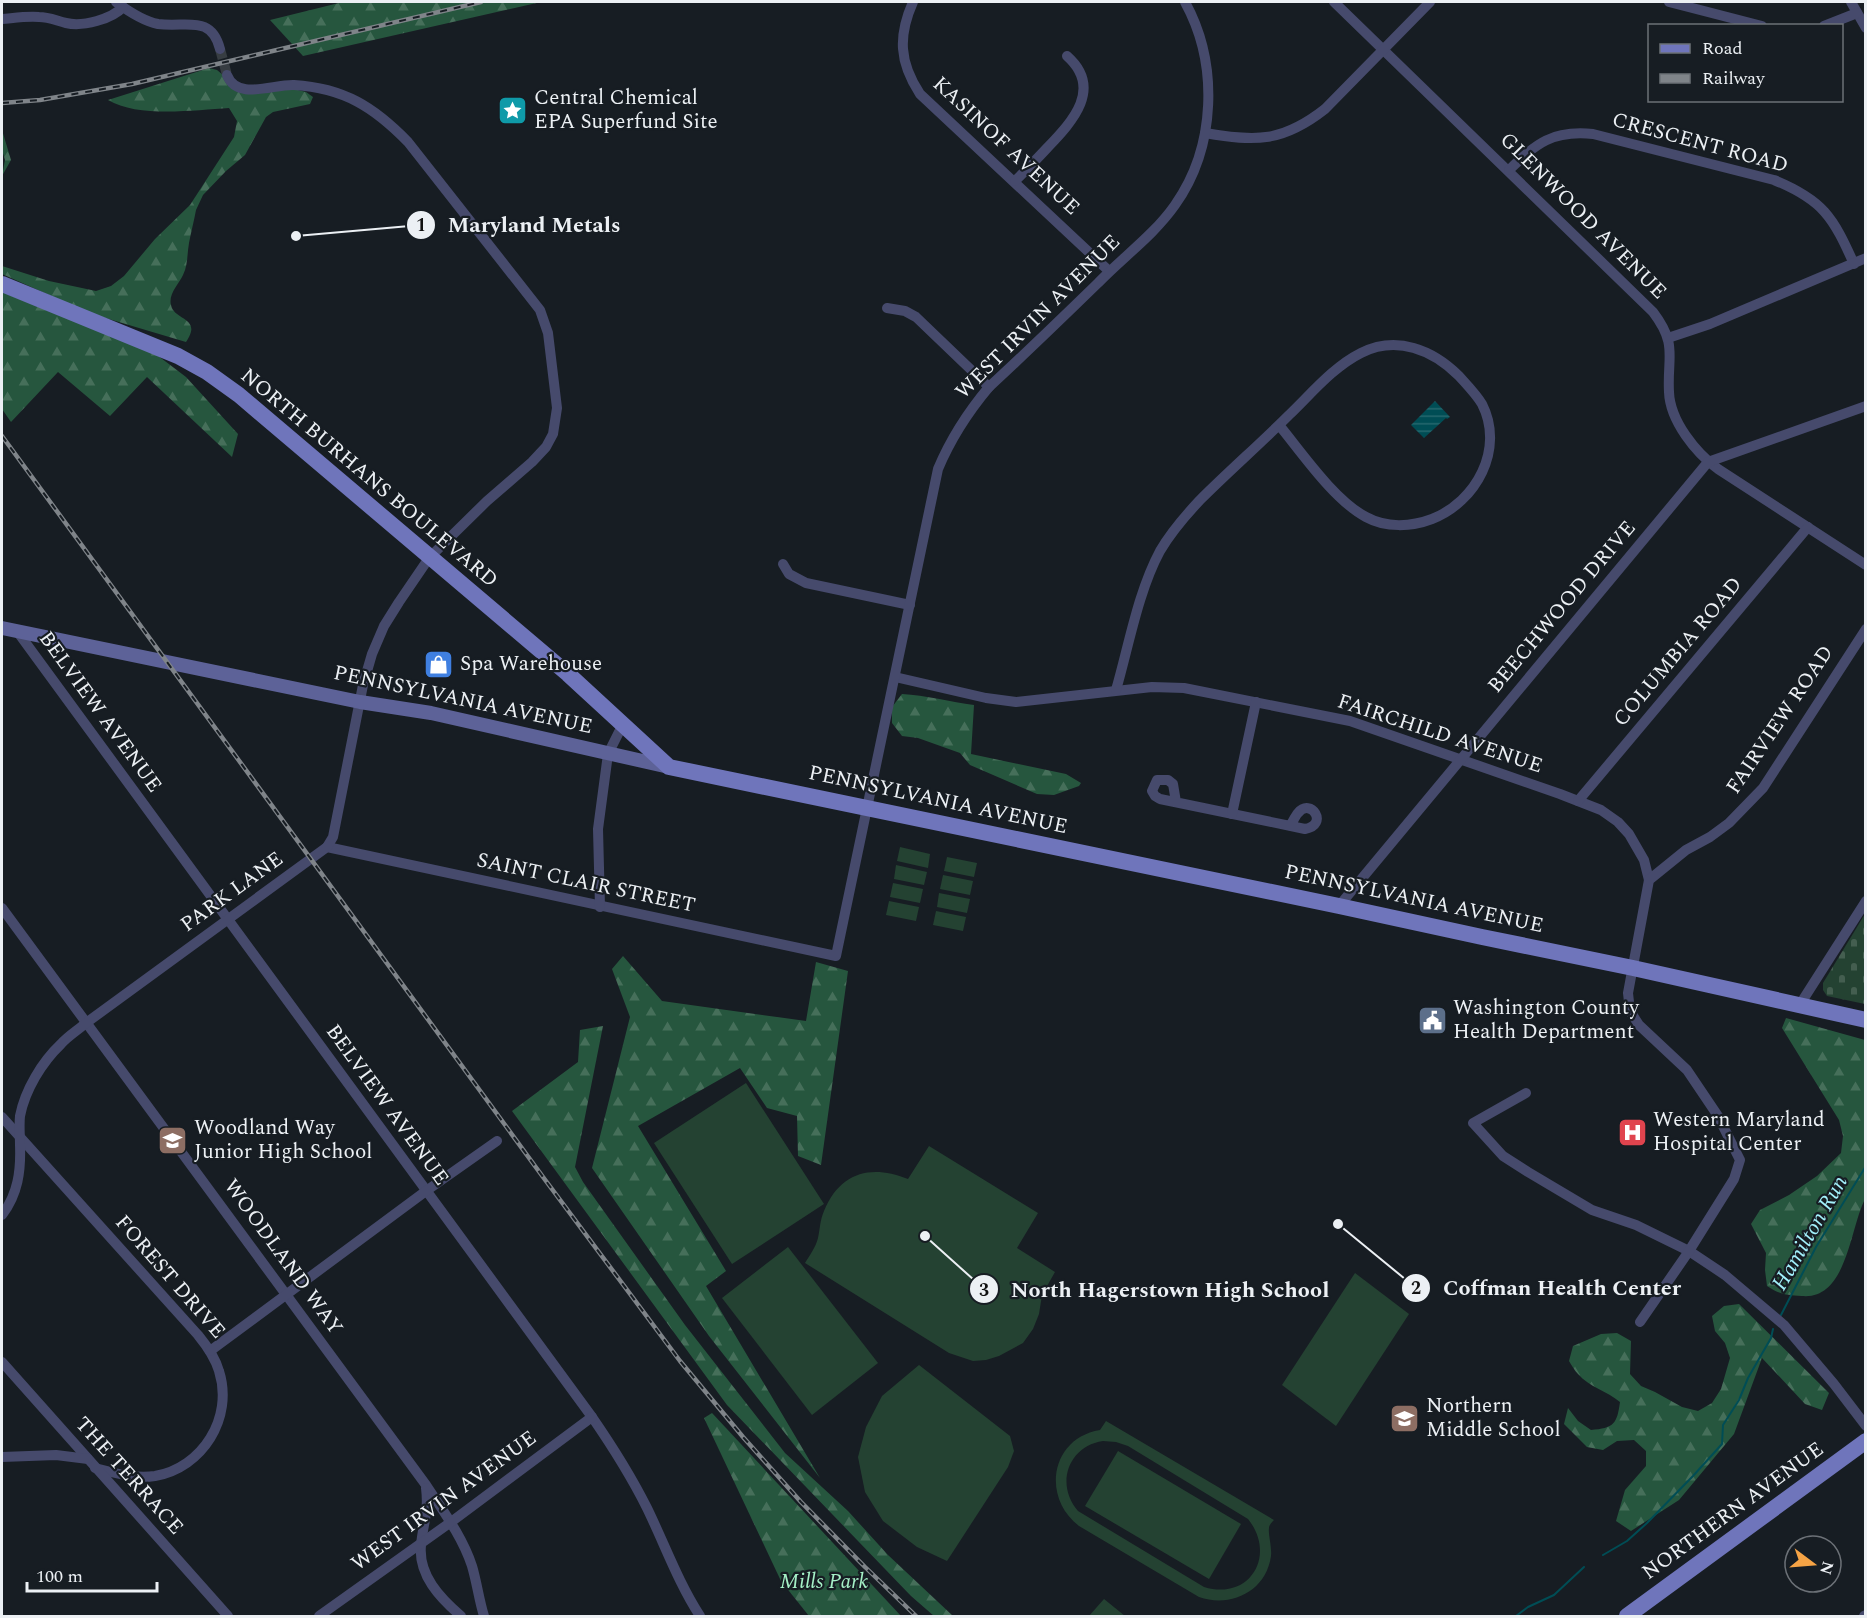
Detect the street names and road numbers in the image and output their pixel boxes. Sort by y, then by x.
street label: KASINOF AVENUE [925,69,1087,223]
street label: CRESCENT ROAD [1608,104,1792,182]
street label: GLENWOOD AVENUE [1492,125,1674,307]
street label: WEST IRVIN AVENUE [948,227,1128,407]
street label: NORTH BURHANS BOULEVARD [233,360,505,596]
street label: BEECHWOOD DRIVE [1480,514,1644,700]
street label: COLUMBIA ROAD [1606,570,1750,734]
street label: BELVIEW AVENUE [30,624,170,800]
street label: FAIRVIEW ROAD [1718,639,1842,801]
street label: PENNSYLVANIA AVENUE [330,657,596,743]
street label: FAIRCHILD AVENUE [1333,686,1547,782]
street label: PENNSYLVANIA AVENUE [805,757,1071,843]
street label: PARK LANE [174,844,290,940]
street label: SAINT CLAIR STREET [474,844,698,922]
street label: PENNSYLVANIA AVENUE [1281,856,1547,942]
street label: BELVIEW AVENUE [317,1017,457,1193]
street label: WOODLAND WAY [215,1172,351,1342]
street label: FOREST DRIVE [107,1208,233,1346]
street label: THE TERRACE [67,1410,191,1542]
street label: WEST IRVIN AVENUE [345,1423,543,1579]
street label: NORTHERN AVENUE [1637,1437,1829,1585]

